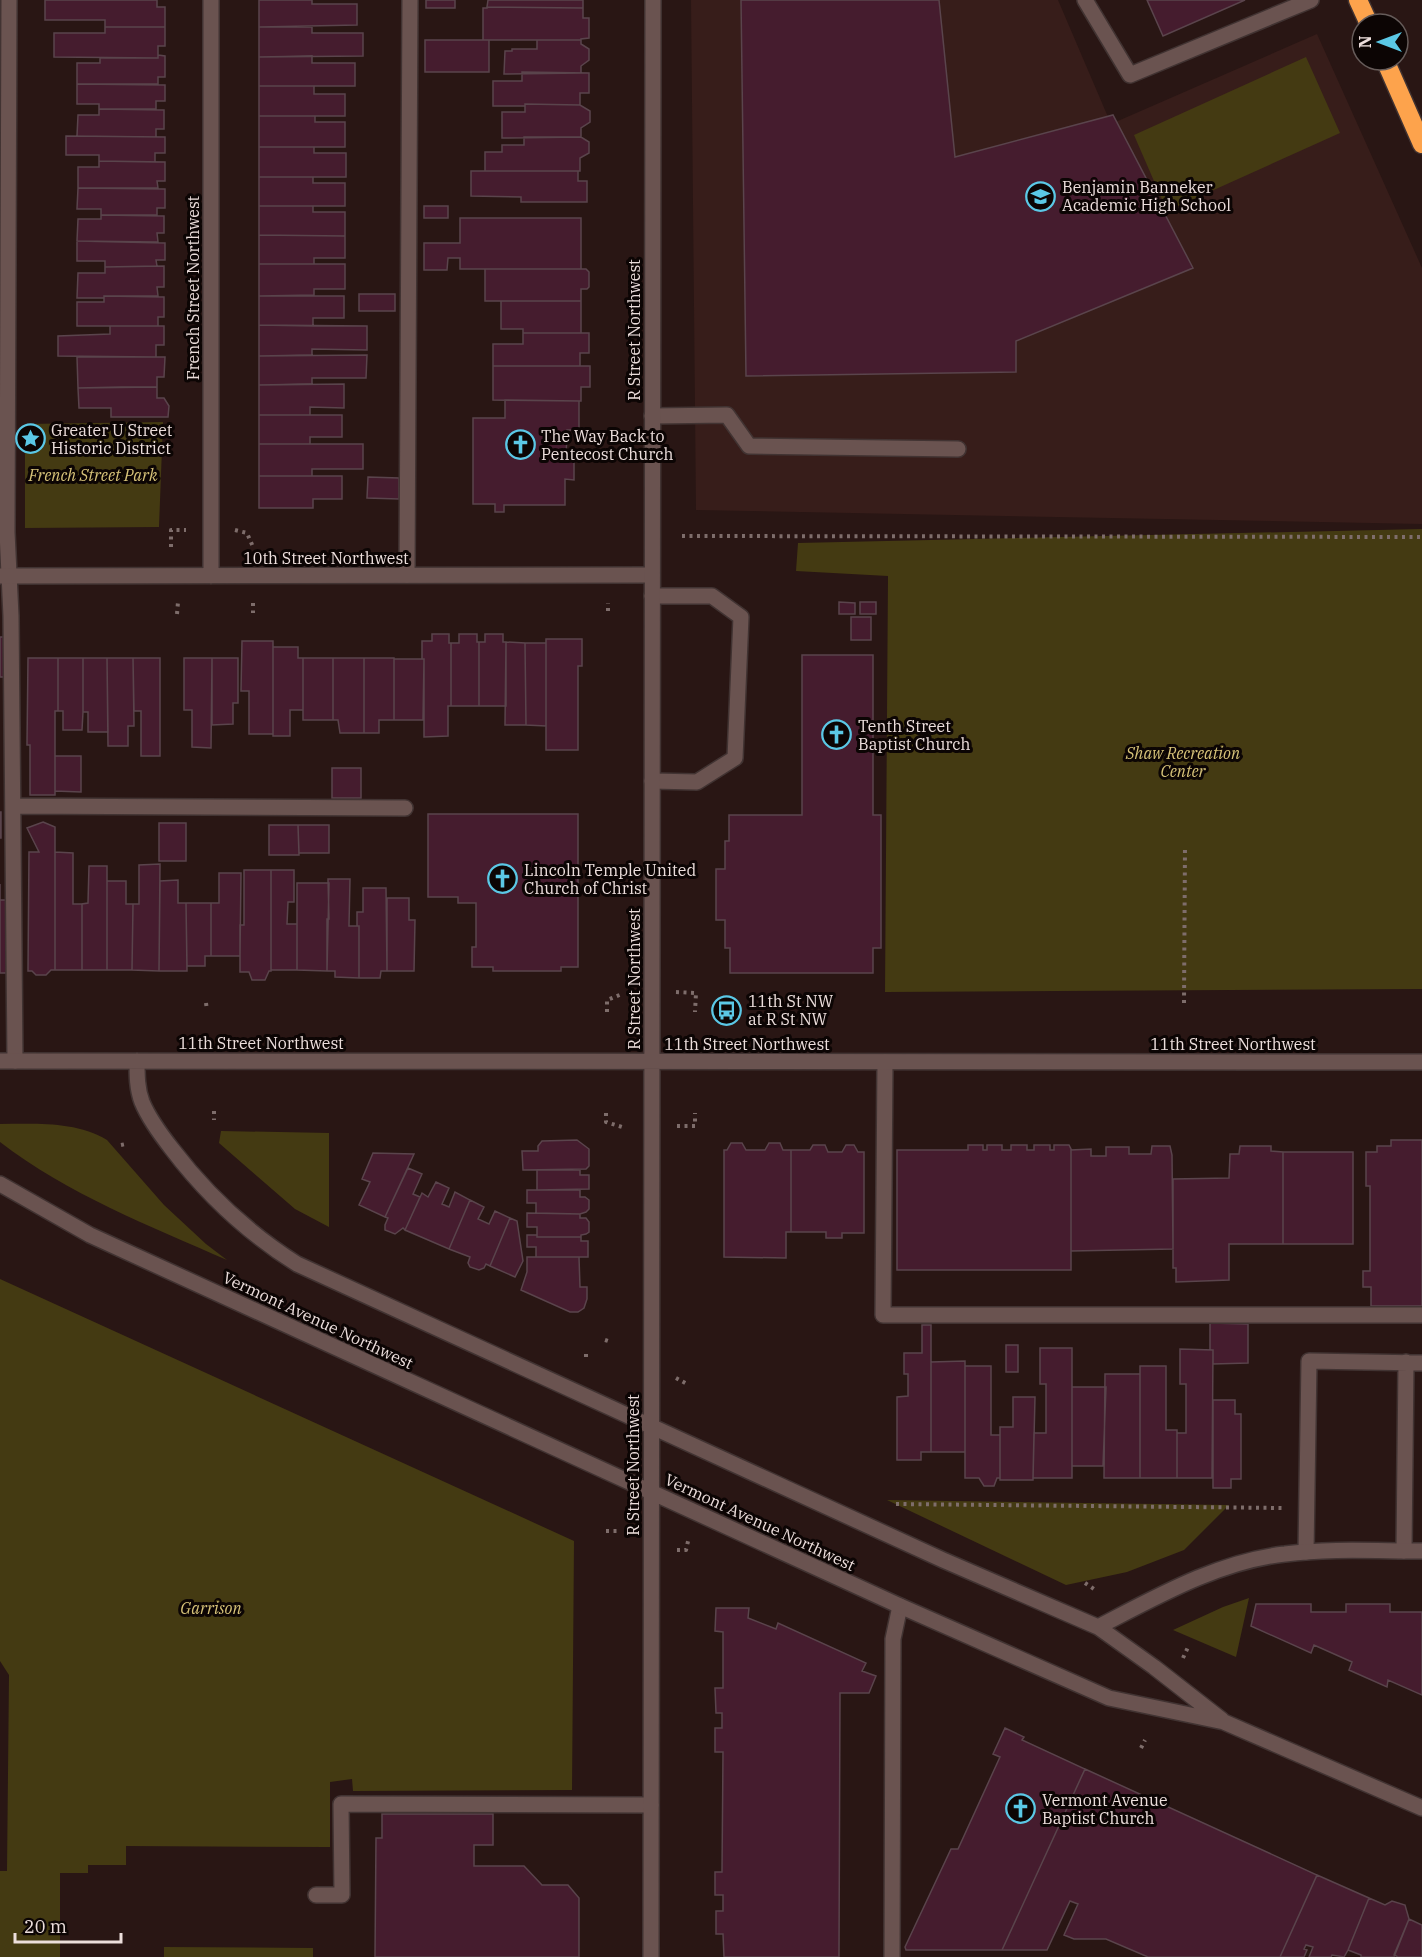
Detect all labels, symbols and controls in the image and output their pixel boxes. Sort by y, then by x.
north arrow [1350,12,1410,72]
text: N [1355,36,1375,48]
place label: Benjamin Banneker Academic High School [1062,177,1231,215]
school or university icon: Benjamin Banneker Academic High School [1025,180,1057,212]
street label: French Street Northwest [183,195,203,380]
street label: R Street Northwest [624,259,644,401]
place label: Greater U Street Historic District [51,420,173,458]
place icon: Greater U Street Historic District [14,423,46,455]
place label: The Way Back to Pentecost Church [541,426,673,464]
church icon: The Way Back to Pentecost Church [504,429,536,461]
park label: French Street Park [28,465,158,485]
street label: 10th Street Northwest [243,548,409,568]
place label: Tenth Street Baptist Church [858,716,971,754]
church icon: Tenth Street Baptist Church [821,719,853,751]
park label: Shaw Recreation Center [1125,743,1240,781]
place label: Lincoln Temple United Church of Christ [524,860,696,898]
church icon: Lincoln Temple United Church of Christ [487,863,519,895]
street label: R Street Northwest [624,908,644,1050]
place label: 11th St NW at R St NW [748,991,834,1029]
bus stop icon: 11th St NW at R St NW [711,994,743,1026]
street label: 11th Street Northwest [178,1033,344,1053]
street label: 11th Street Northwest [664,1034,830,1054]
street label: 11th Street Northwest [1150,1034,1316,1054]
street label: Vermont Avenue Northwest [220,1267,417,1373]
street label: R Street Northwest [623,1394,643,1536]
street label: Vermont Avenue Northwest [662,1469,859,1575]
park label: Garrison [180,1598,242,1618]
place label: Vermont Avenue Baptist Church [1042,1790,1168,1828]
church icon: Vermont Avenue Baptist Church [1005,1793,1037,1825]
scale bar [15,1906,122,1944]
text: 20 m [24,1915,67,1938]

